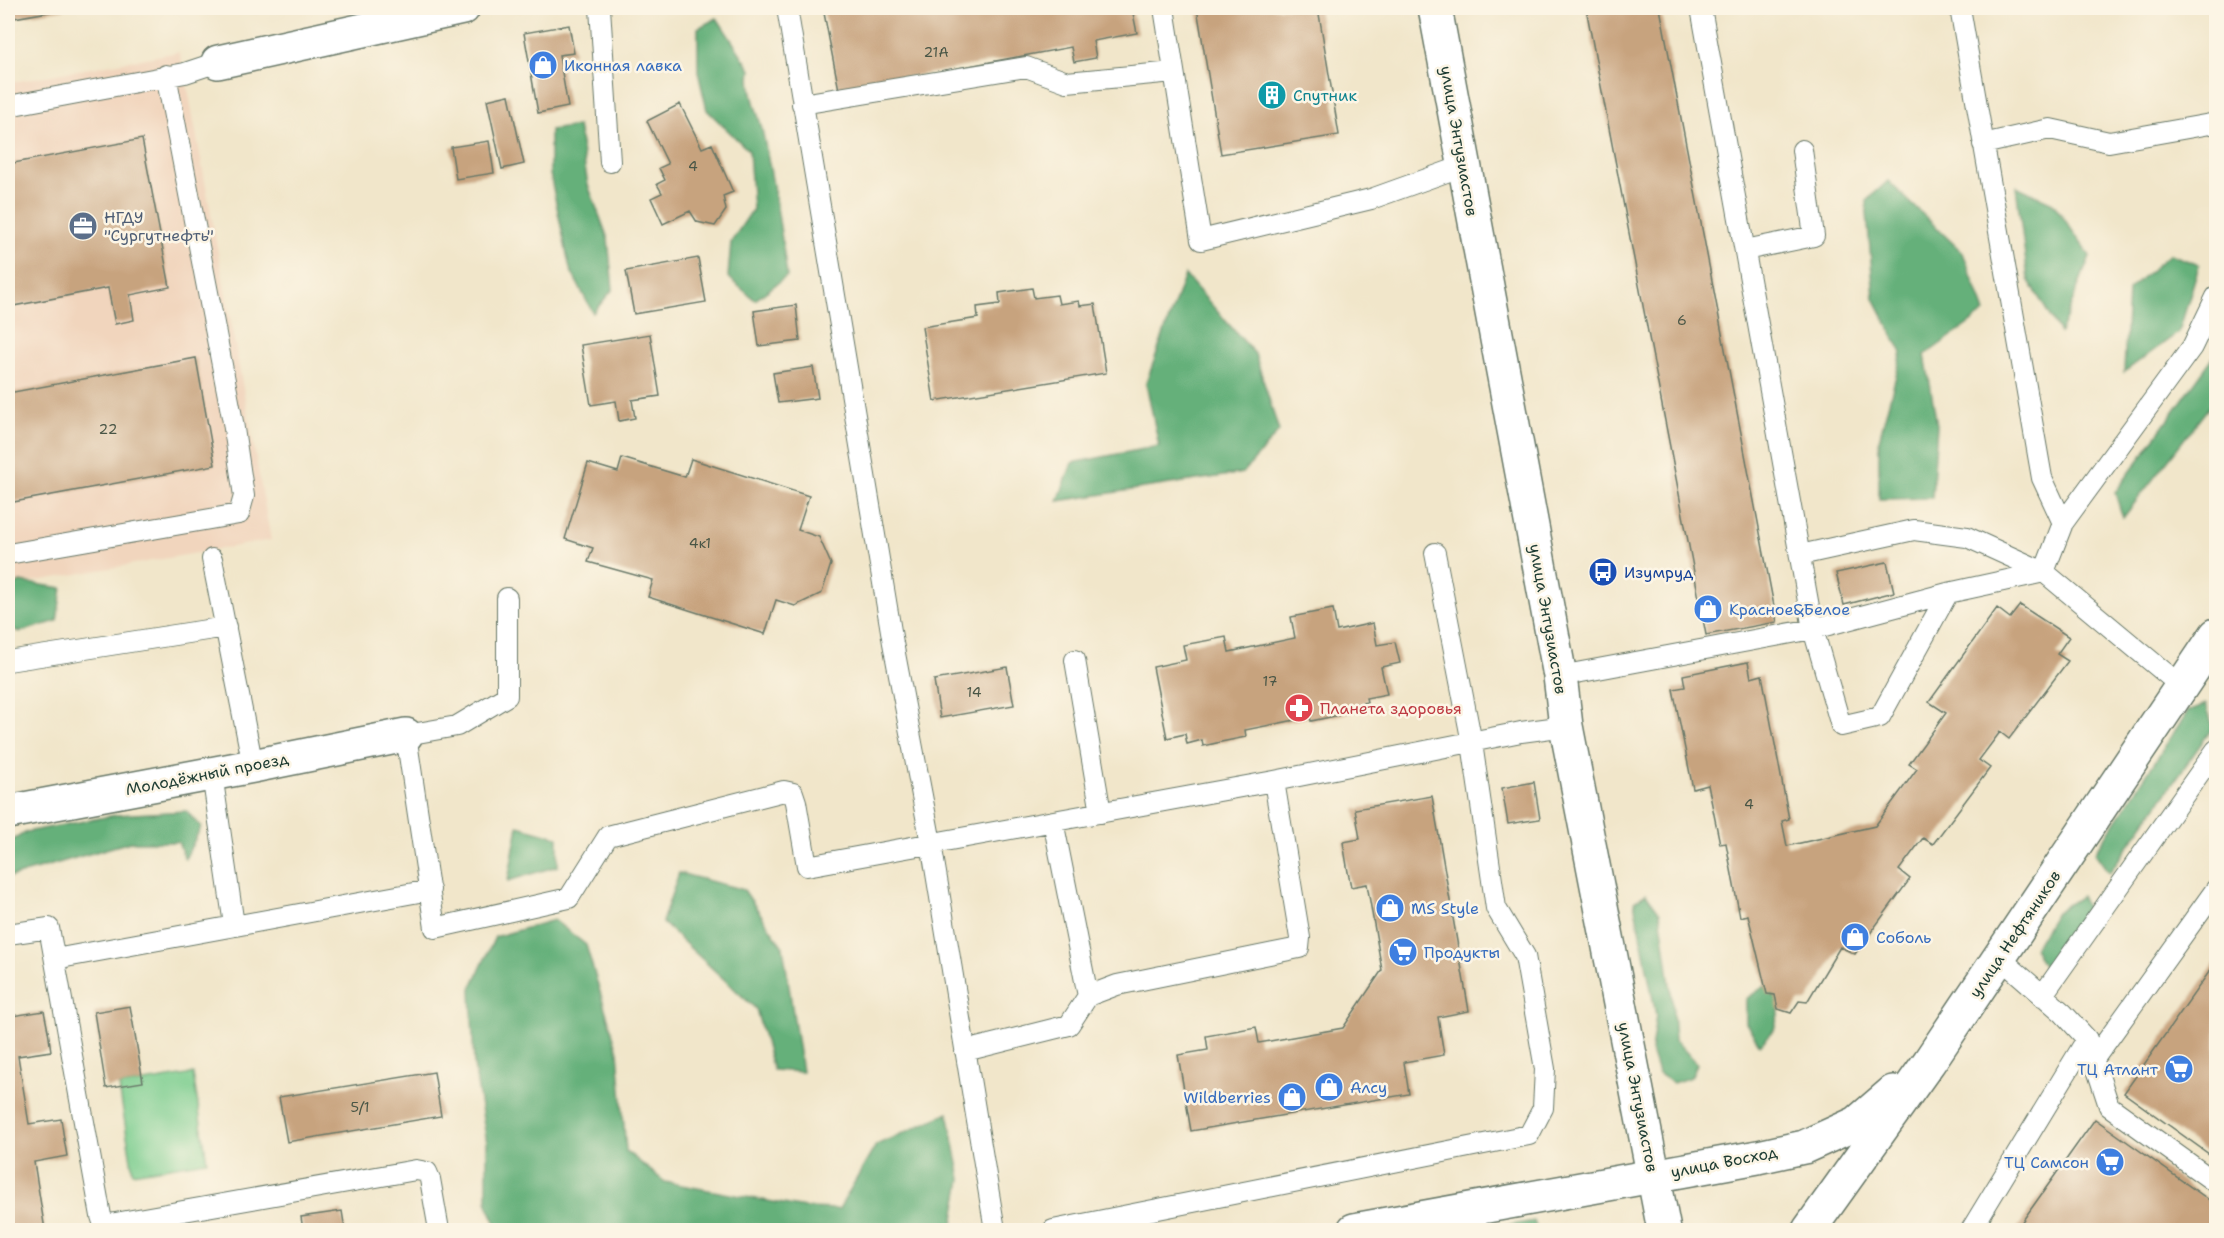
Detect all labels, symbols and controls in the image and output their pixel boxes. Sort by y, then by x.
house number: 21А [923,43,949,61]
shop icon: Иконная лавка [527,49,559,81]
place label: Иконная лавка [564,55,682,76]
street label: улица Энтузиастов [1435,64,1483,218]
building icon: Спутник [1256,79,1288,111]
place label: Спутник [1293,85,1357,106]
house number: 4 [688,157,698,175]
place label: НГДУ "Сургутнефть" [104,207,214,246]
office icon: НГДУ "Сургутнефть" [67,210,99,242]
house number: 6 [1677,311,1687,329]
house number: 22 [99,420,117,438]
house number: 4к1 [689,534,711,552]
street label: улица Энтузиастов [1524,542,1572,696]
bus stop icon: Изумруд [1587,556,1619,588]
place label: Изумруд [1624,562,1693,583]
shop icon: Красное&Белое [1692,593,1724,625]
place label: Красное&Белое [1729,599,1850,620]
house number: 17 [1263,672,1277,690]
house number: 14 [966,683,982,701]
pharmacy icon: Планета здоровья [1283,692,1315,724]
place label: Планета здоровья [1320,698,1462,719]
street label: Молодёжный проезд [124,748,290,800]
house number: 4 [1744,795,1754,813]
street label: улица Нефтяников [1965,866,2065,1002]
shop icon: MS Style [1374,892,1406,924]
place label: MS Style [1411,898,1479,919]
shop icon: Соболь [1839,921,1871,953]
place label: Соболь [1876,927,1931,948]
supermarket icon: Продукты [1387,936,1419,968]
place label: Продукты [1424,942,1500,963]
street label: улица Энтузиастов [1613,1020,1663,1174]
supermarket icon: ТЦ Атлант [2163,1053,2195,1085]
place label: ТЦ Атлант [2077,1059,2159,1080]
shop icon: Алсу [1313,1071,1345,1103]
place label: Алсу [1350,1077,1387,1098]
shop icon: Wildberries [1276,1081,1308,1113]
place label: Wildberries [1183,1087,1271,1108]
house number: 5/1 [350,1098,370,1116]
street label: улица Восход [1669,1141,1779,1183]
supermarket icon: ТЦ Самсон [2094,1146,2126,1178]
place label: ТЦ Самсон [2004,1152,2089,1173]

